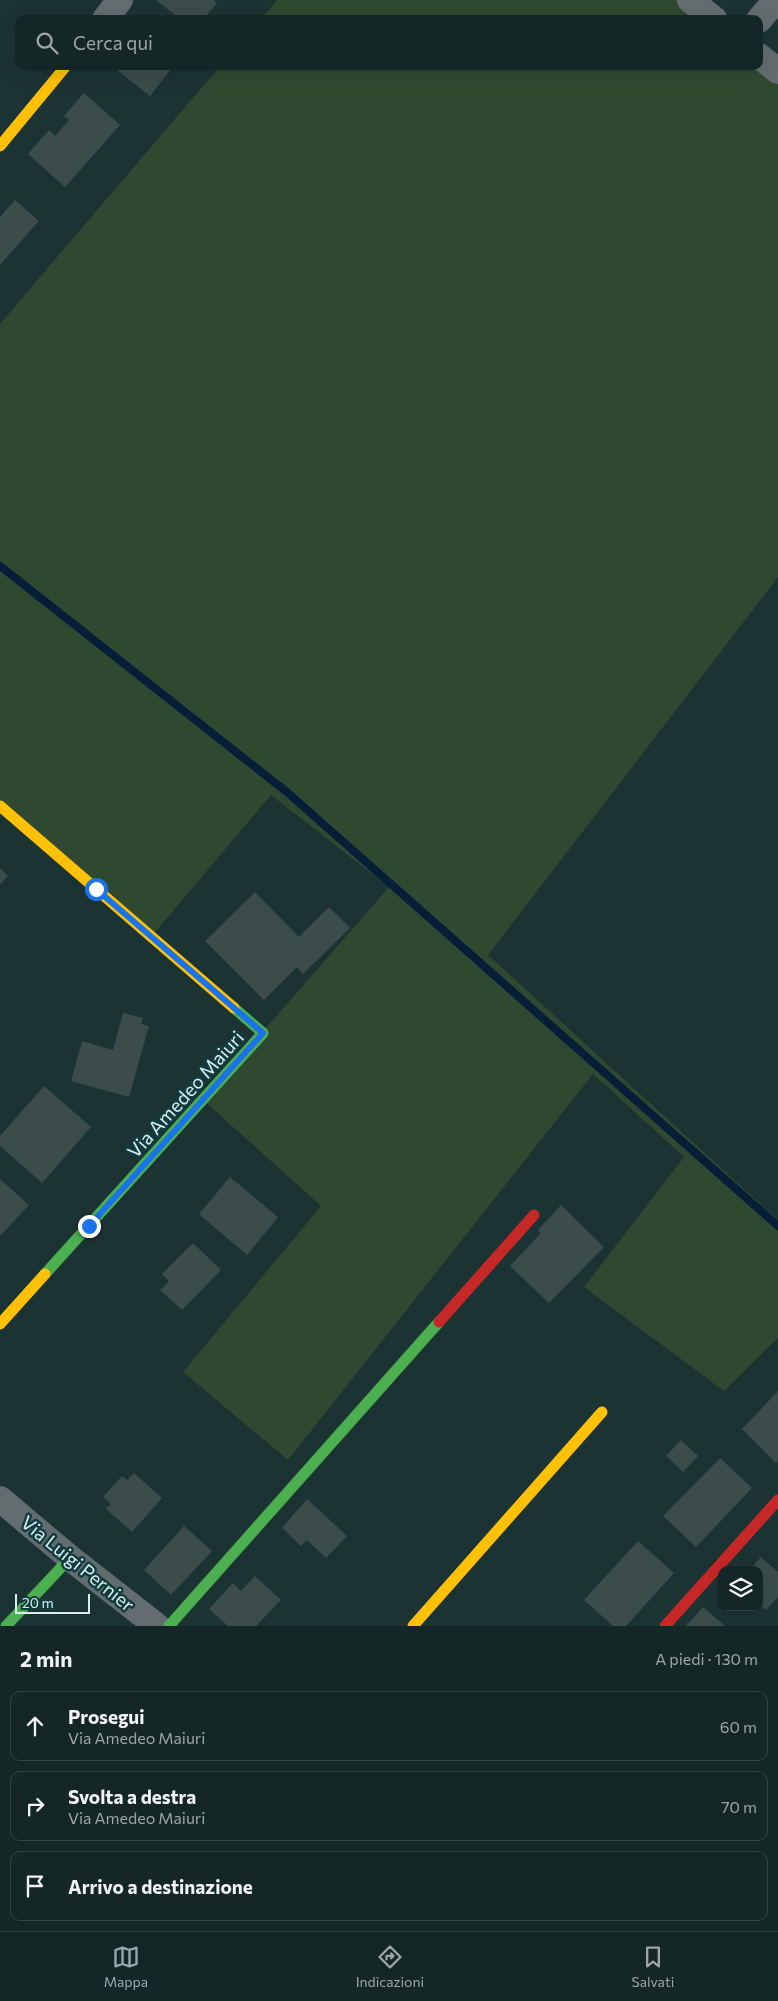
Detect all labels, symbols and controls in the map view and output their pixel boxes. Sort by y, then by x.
search box [15,15,763,70]
icon: search [33,29,61,57]
text: Cerca qui [73,31,153,54]
route start [85,878,108,901]
street label: Via Amedeo Maiuri [122,1026,248,1162]
route end [78,1215,101,1238]
street label: Via Luigi Pernier [17,1510,140,1616]
map controls [718,1566,763,1611]
button: layers [718,1566,763,1611]
scale bar [15,1591,90,1614]
text: 20 m [22,1594,54,1611]
text: 2 min [20,1646,72,1671]
text: A piedi · 130 m [655,1649,758,1668]
text: Prosegui [68,1705,145,1728]
icon: ahead [21,1712,49,1740]
text: 60 m [720,1717,757,1736]
text: Via Amedeo Maiuri [68,1728,205,1747]
text: Svolta a destra [68,1785,196,1808]
icon: right [21,1792,49,1820]
text: 70 m [721,1797,757,1816]
text: Via Amedeo Maiuri [68,1808,205,1827]
icon: arrive [21,1872,49,1900]
text: Arrivo a destinazione [68,1875,253,1898]
tab: Mappa [104,1943,148,1990]
tab: Indicazioni [356,1943,424,1990]
tab: Salvati [631,1943,674,1990]

